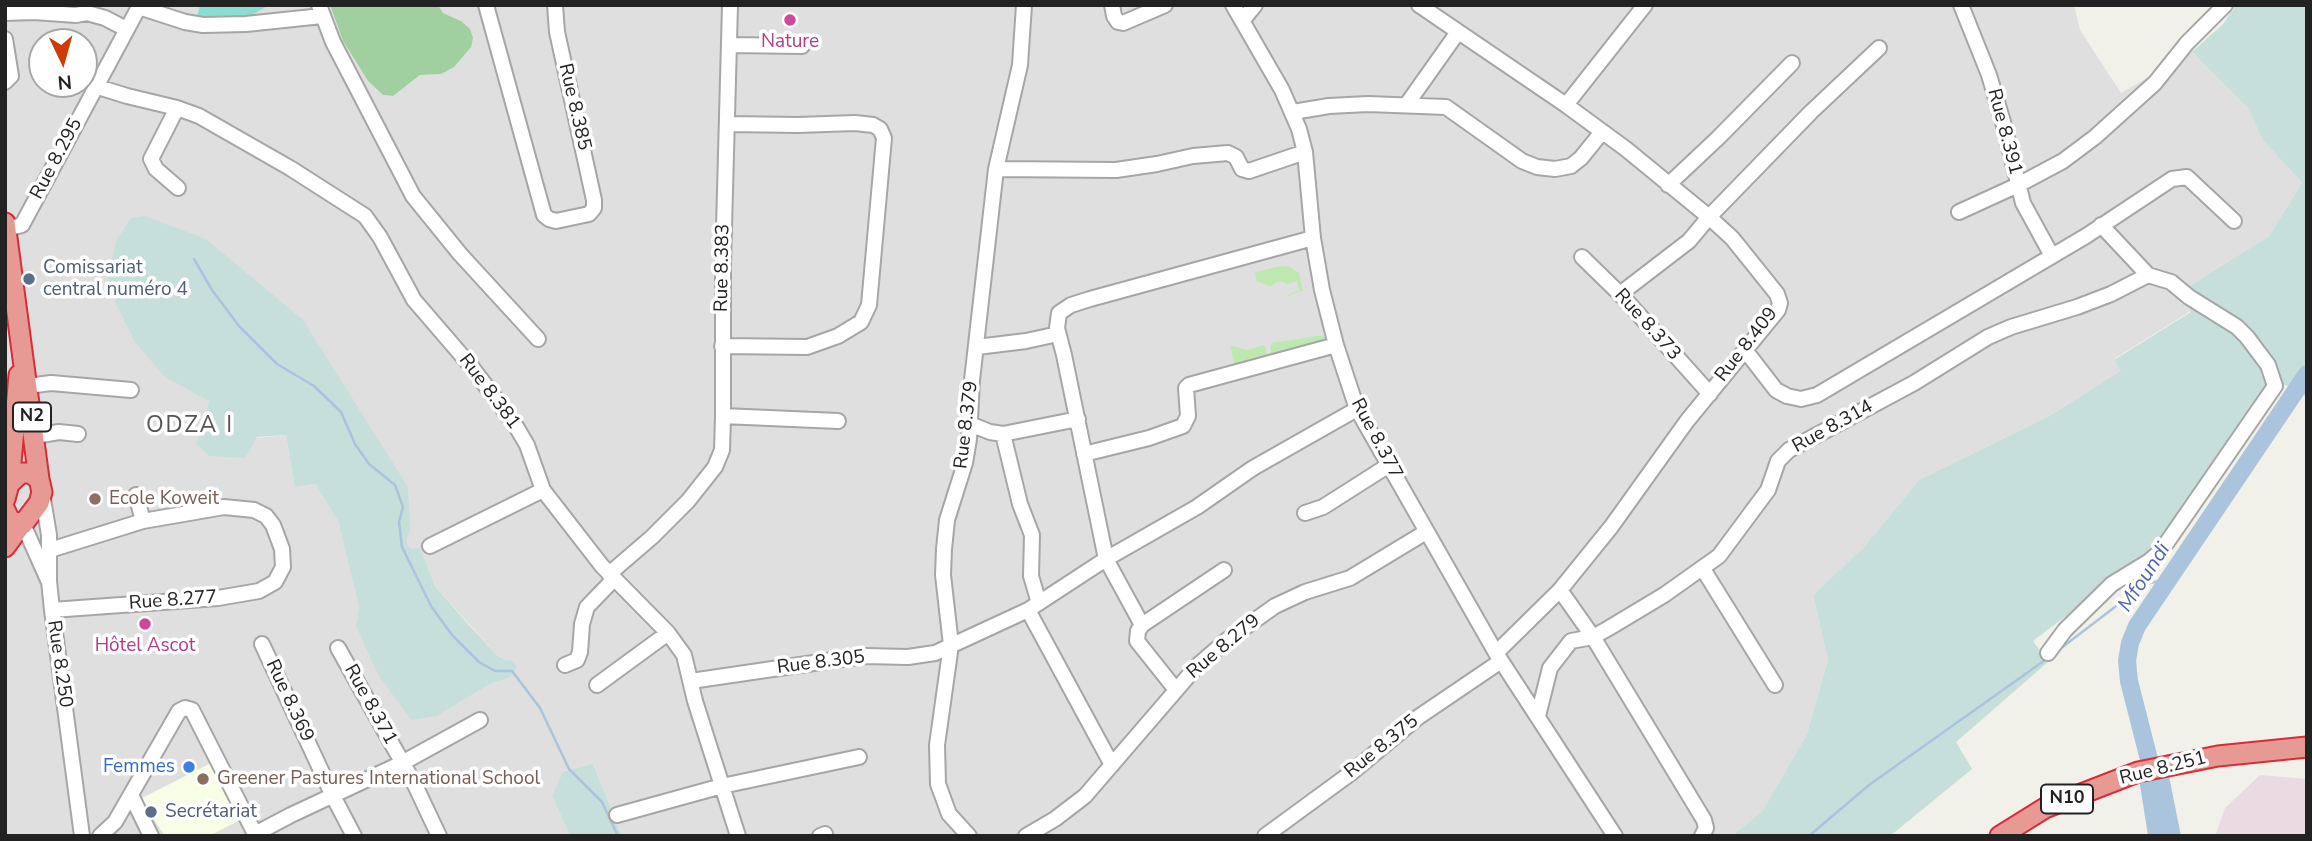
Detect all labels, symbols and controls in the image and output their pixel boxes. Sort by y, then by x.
marker: Nature [782,12,798,28]
north arrow [28,28,98,98]
place label: Nature [761,31,819,53]
street label: Rue 8.385 [553,61,595,153]
text: N [56,68,73,95]
street label: Rue 8.391 [1982,86,2026,178]
street label: Rue 8.295 [26,115,88,203]
street label: Rue 8.383 [711,224,735,312]
place label: Comissariat central numéro 4 [43,257,188,301]
marker: Comissariat central numéro 4 [21,271,37,287]
street label: Rue 8.373 [1609,285,1685,365]
street label: Rue 8.409 [1711,303,1783,387]
street label: Rue 8.381 [453,350,525,434]
street label: Rue 8.379 [950,380,984,470]
street label: Rue 8.377 [1345,395,1407,483]
street label: Rue 8.314 [1789,396,1877,458]
road number: N2 [13,402,51,432]
district label: ODZA I [147,412,233,440]
place label: Ecole Koweit [109,488,219,510]
marker: Ecole Koweit [87,491,103,507]
water label: Mfoundi [2113,539,2177,617]
street label: Rue 8.277 [128,587,218,615]
street label: Rue 8.279 [1183,610,1265,684]
marker: Hôtel Ascot [137,616,153,632]
street label: Rue 8.250 [42,619,76,709]
place label: Hôtel Ascot [95,635,195,657]
street label: Rue 8.305 [776,646,866,680]
street label: Rue 8.369 [260,656,318,746]
street label: Rue 8.371 [339,661,401,749]
street label: Rue 8.375 [1341,710,1423,784]
street label: Rue 8.251 [2117,747,2209,791]
place label: Femmes [103,756,175,778]
marker: Femmes [181,759,197,775]
place label: Greener Pastures International School [217,768,540,790]
marker: Greener Pastures International School [195,771,211,787]
road number: N10 [2041,784,2093,814]
place label: Secrétariat [165,801,257,823]
marker: Secrétariat [143,804,159,820]

